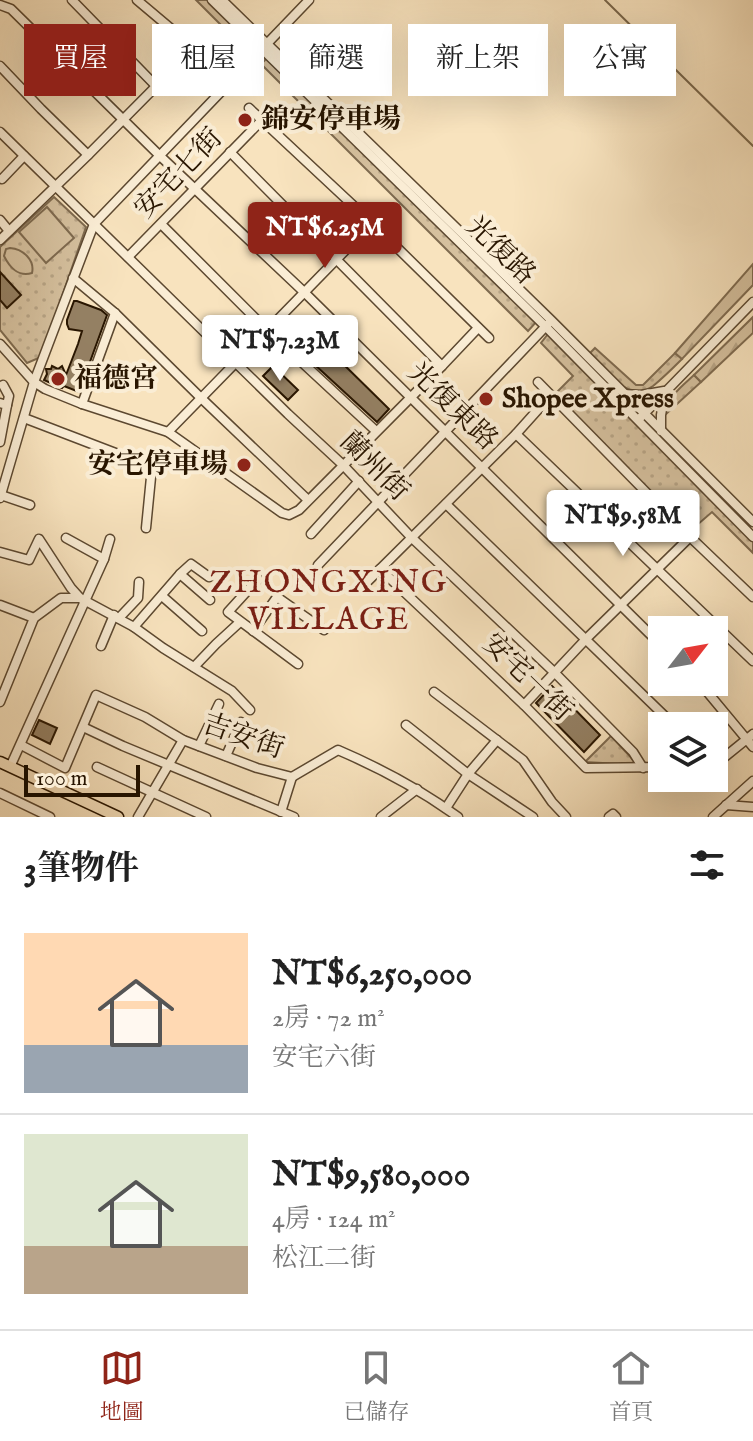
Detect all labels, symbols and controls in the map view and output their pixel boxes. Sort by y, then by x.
chip: 買屋 [24,24,136,96]
chip: 租屋 [152,24,264,96]
chip: 篩選 [280,24,392,96]
chip: 新上架 [408,24,548,96]
chip: 公寓 [564,24,676,96]
place label: 錦安停車場 [261,103,401,138]
marker: 錦安停車場 [236,111,254,129]
street label: 安宅七街 [128,122,230,226]
pin: NT$6.25M [242,202,408,270]
street label: 光復路 [458,209,542,293]
text: NT$6.25M [266,211,384,244]
pin: NT$7.23M [197,315,363,383]
text: NT$7.23M [220,324,340,357]
street label: 光復東路 [400,356,504,458]
place label: 福德宮 [74,362,158,397]
marker: 福德宮 [49,370,67,388]
place label: Shopee Xpress [502,382,674,417]
marker: Shopee Xpress [477,390,495,408]
street label: 蘭州街 [332,425,416,509]
place label: 安宅停車場 [88,448,228,483]
marker: 安宅停車場 [235,456,253,474]
pin: NT$9.58M [540,490,706,558]
text: NT$9.58M [565,499,681,532]
district label: ZHONGXING VILLAGE [210,563,448,641]
north arrow [648,616,728,696]
map controls [648,616,728,792]
street label: 安宅一街 [475,627,579,729]
street label: 吉安街 [198,707,288,767]
button: layers [648,712,728,792]
scale bar [24,761,140,797]
text: 100 m [36,765,88,793]
icon: filters [685,843,729,887]
text: 3筆物件 [24,848,139,891]
text: NT$6,250,000 [272,953,472,996]
icon: home [88,965,184,1061]
text: 2房 · 72 m² [272,1002,385,1035]
text: 安宅六街 [272,1041,376,1074]
text: NT$9,580,000 [272,1154,470,1197]
icon: home [88,1166,184,1262]
text: 4房 · 124 m² [272,1203,395,1236]
text: 松江二街 [272,1242,376,1275]
tab: 地圖 [100,1346,144,1427]
tab: 已儲存 [343,1346,409,1427]
tab: 首頁 [609,1346,653,1427]

